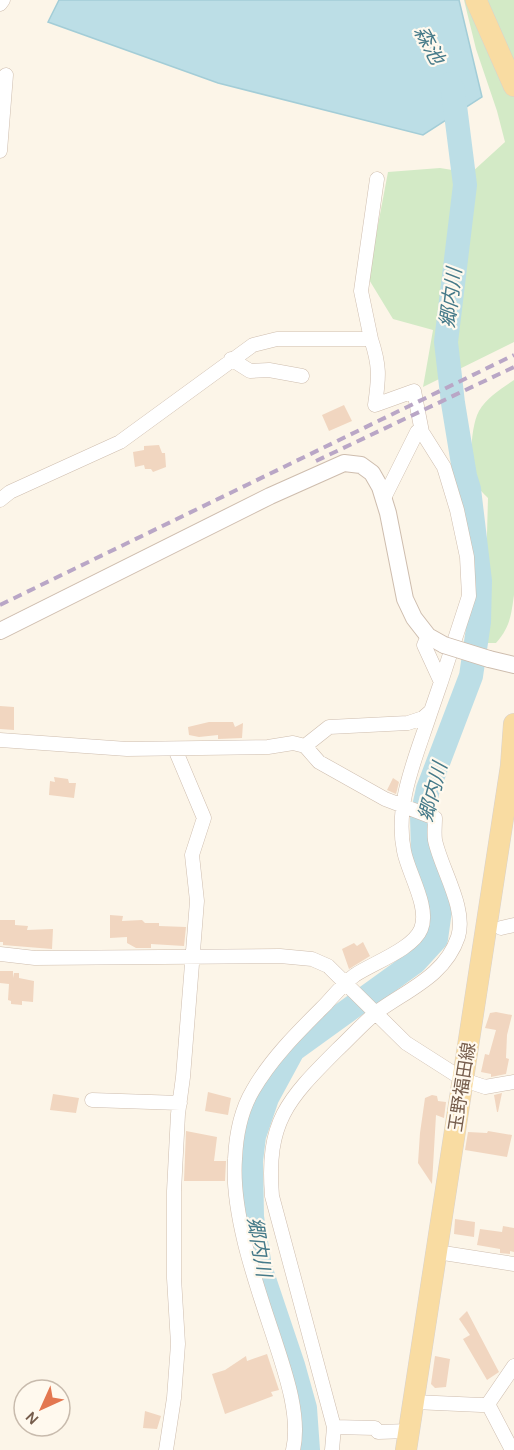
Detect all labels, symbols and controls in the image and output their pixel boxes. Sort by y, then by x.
water label: 森池 [409,22,449,70]
water label: 郷内川 [436,265,466,329]
water label: 郷内川 [414,758,452,824]
street label: 玉野福田線 [444,1041,480,1133]
water label: 郷内川 [242,1215,276,1281]
north arrow [12,1378,72,1438]
text: N [21,1407,43,1429]

